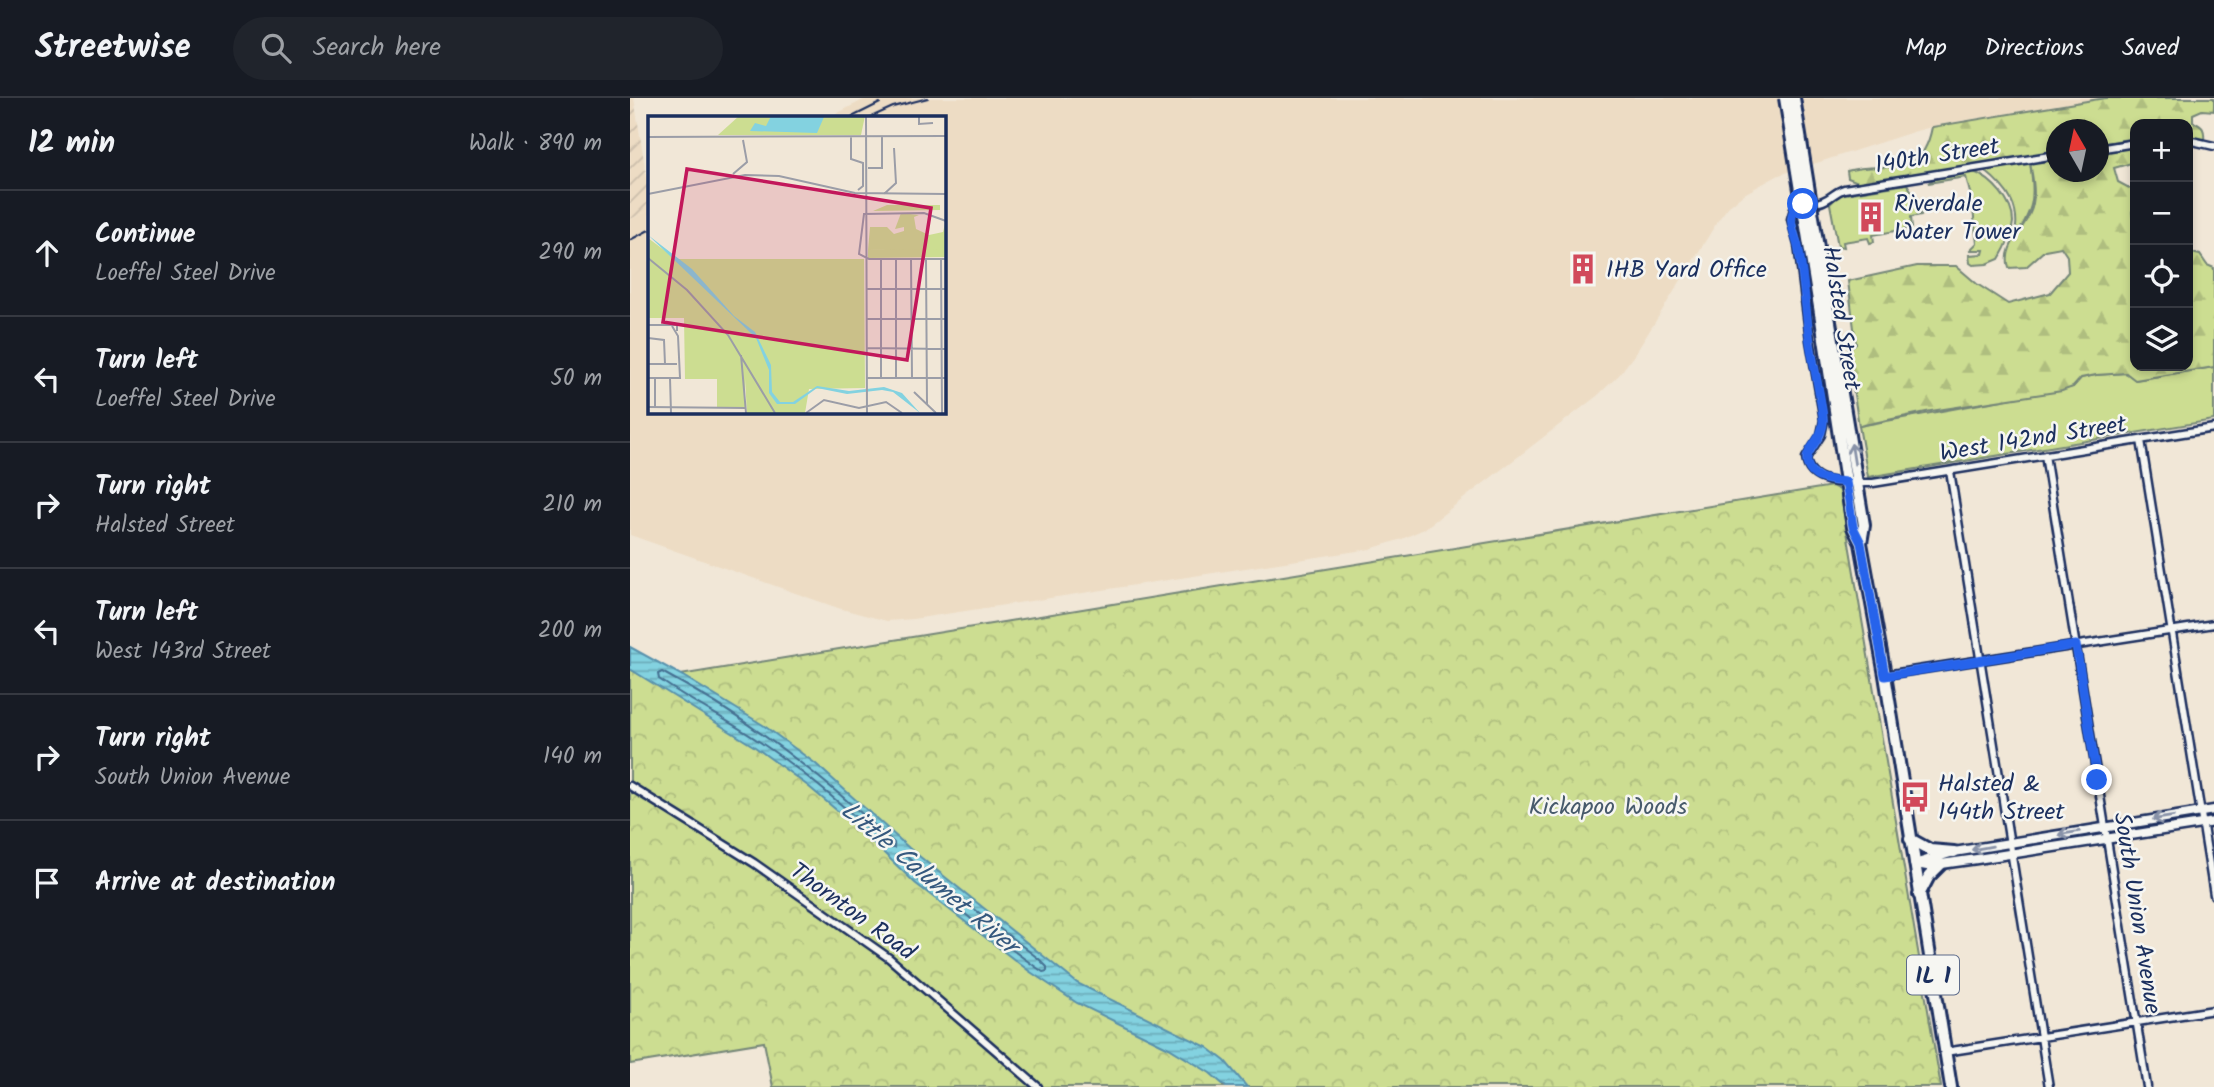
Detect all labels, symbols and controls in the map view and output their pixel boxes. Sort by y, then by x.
search box [233,17,723,80]
text: Streetwise [35,22,191,75]
text: Search here [313,27,441,69]
icon: search [257,29,295,67]
text: Map [1905,29,1947,68]
text: Directions [1985,29,2084,68]
text: Saved [2122,29,2179,68]
inset map [648,116,945,413]
north arrow [2046,119,2109,182]
map controls [2130,119,2193,371]
button: + [2130,119,2193,182]
text: 12 min [28,120,115,168]
text: Walk · 890 m [469,126,602,162]
street label: 140th Street [1872,127,2003,186]
button: − [2130,182,2193,245]
place label: Riverdale Water Tower [1894,185,2022,252]
route start [1787,188,1818,219]
building icon: Riverdale Water Tower [1854,200,1888,234]
text: Continue [95,214,196,256]
icon: ahead [28,234,66,272]
text: 290 m [538,235,602,271]
street label: Halsted Street [1810,243,1871,394]
button: locate [2130,245,2193,308]
place label: IHB Yard Office [1606,251,1767,290]
building icon: IHB Yard Office [1566,252,1600,286]
text: Loeffel Steel Drive [95,256,275,292]
button: layers [2130,308,2193,371]
text: Turn left [95,340,198,382]
icon: left [28,360,66,398]
text: 50 m [551,361,602,397]
text: Loeffel Steel Drive [95,382,275,418]
street label: West 142nd Street [1937,405,2130,473]
one-way arrow [1846,443,1859,466]
text: Turn right [95,466,211,508]
icon: right [28,486,66,524]
text: 210 m [542,487,602,523]
text: Halsted Street [95,508,235,544]
text: Turn left [95,592,198,634]
icon: left [28,612,66,650]
text: 200 m [538,613,602,649]
text: West 143rd Street [95,634,271,670]
text: Turn right [95,718,211,760]
icon: right [28,738,66,776]
text: 140 m [543,739,602,775]
text: South Union Avenue [95,760,290,796]
route end [2081,764,2112,795]
place label: Halsted & 144th Street [1938,765,2065,832]
bus stop icon: Halsted & 144th Street [1898,780,1932,814]
park label: Kickapoo Woods [1529,788,1687,827]
water label: Little Calumet River [830,791,1031,969]
street label: South Union Avenue [2101,810,2172,1017]
one-way arrow [2152,812,2175,825]
one-way arrow [2058,827,2081,840]
one-way arrow [1971,841,1994,855]
street label: Thornton Road [781,853,924,972]
text: Arrive at destination [95,862,335,904]
icon: arrive [28,864,66,902]
road number: IL 1 [1907,956,1959,995]

